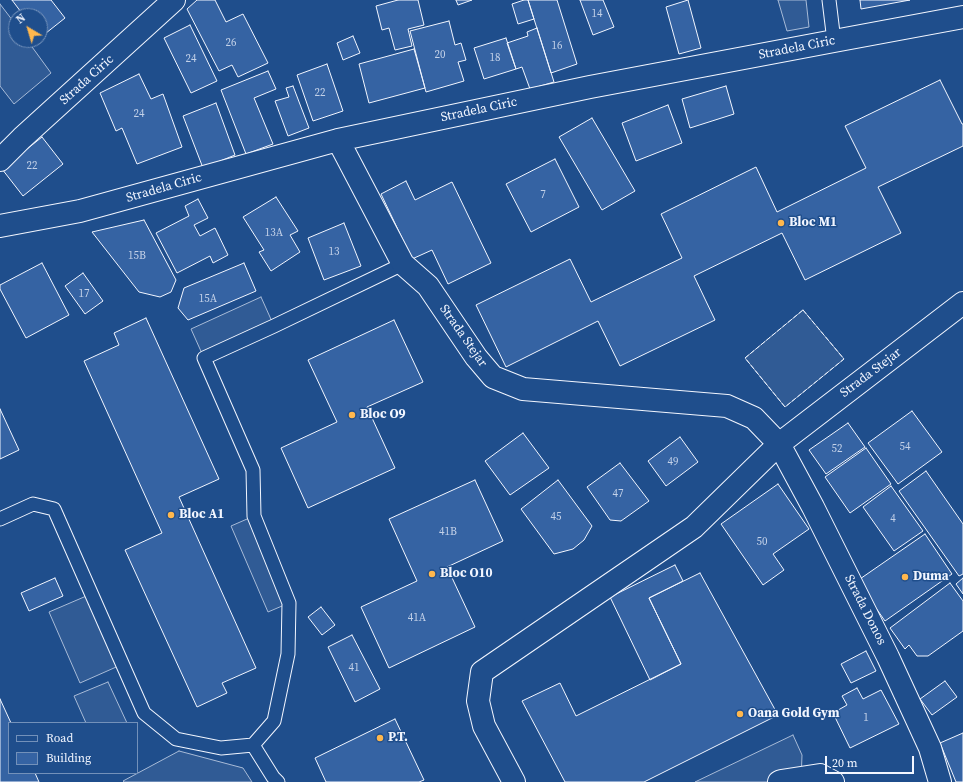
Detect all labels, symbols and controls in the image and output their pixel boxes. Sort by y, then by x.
house number: 14 [592,7,602,21]
north arrow [8,8,48,48]
text: N [13,11,29,27]
street label: Stradela Ciric [757,33,837,63]
house number: 26 [226,36,236,50]
house number: 16 [552,39,562,53]
house number: 20 [435,48,445,62]
house number: 18 [490,51,500,65]
street label: Strada Ciric [57,52,117,108]
house number: 24 [186,52,196,66]
house number: 22 [315,86,325,100]
street label: Stradela Ciric [439,94,519,126]
house number: 24 [134,107,144,121]
house number: 22 [27,159,37,173]
street label: Stradela Ciric [124,170,204,206]
house number: 7 [540,188,546,202]
place label: Bloc M1 [789,215,837,231]
marker: Bloc M1 [776,218,786,228]
house number: 13A [265,226,283,240]
house number: 13 [329,245,339,259]
house number: 15B [128,249,146,263]
house number: 17 [79,287,89,301]
house number: 15A [199,292,217,306]
street label: Strada Stejar [436,302,490,370]
street label: Strada Stejar [837,345,905,401]
place label: Bloc O9 [360,407,406,423]
marker: Bloc O9 [347,410,357,420]
house number: 54 [900,440,910,454]
house number: 52 [832,442,842,456]
house number: 49 [668,455,678,469]
house number: 47 [613,487,623,501]
place label: Bloc A1 [179,507,224,523]
marker: Bloc A1 [166,510,176,520]
house number: 45 [551,510,561,524]
house number: 4 [890,512,896,526]
house number: 41B [439,525,457,539]
house number: 50 [757,535,767,549]
place label: Bloc O10 [440,566,493,582]
marker: Bloc O10 [427,569,437,579]
place label: Duma [913,569,949,585]
street label: Strada Donos [841,572,889,648]
marker: Duma [900,572,910,582]
house number: 41A [408,611,426,625]
house number: 41 [349,661,359,675]
place label: Oana Gold Gym [748,706,840,722]
marker: Oana Gold Gym [735,709,745,719]
house number: 1 [863,711,869,725]
legend [8,722,138,774]
text: Road [46,730,73,746]
place label: P.T. [388,730,408,746]
marker: P.T. [375,733,385,743]
scale bar [827,748,916,774]
text: Building [46,750,91,766]
text: 20 m [832,755,858,771]

